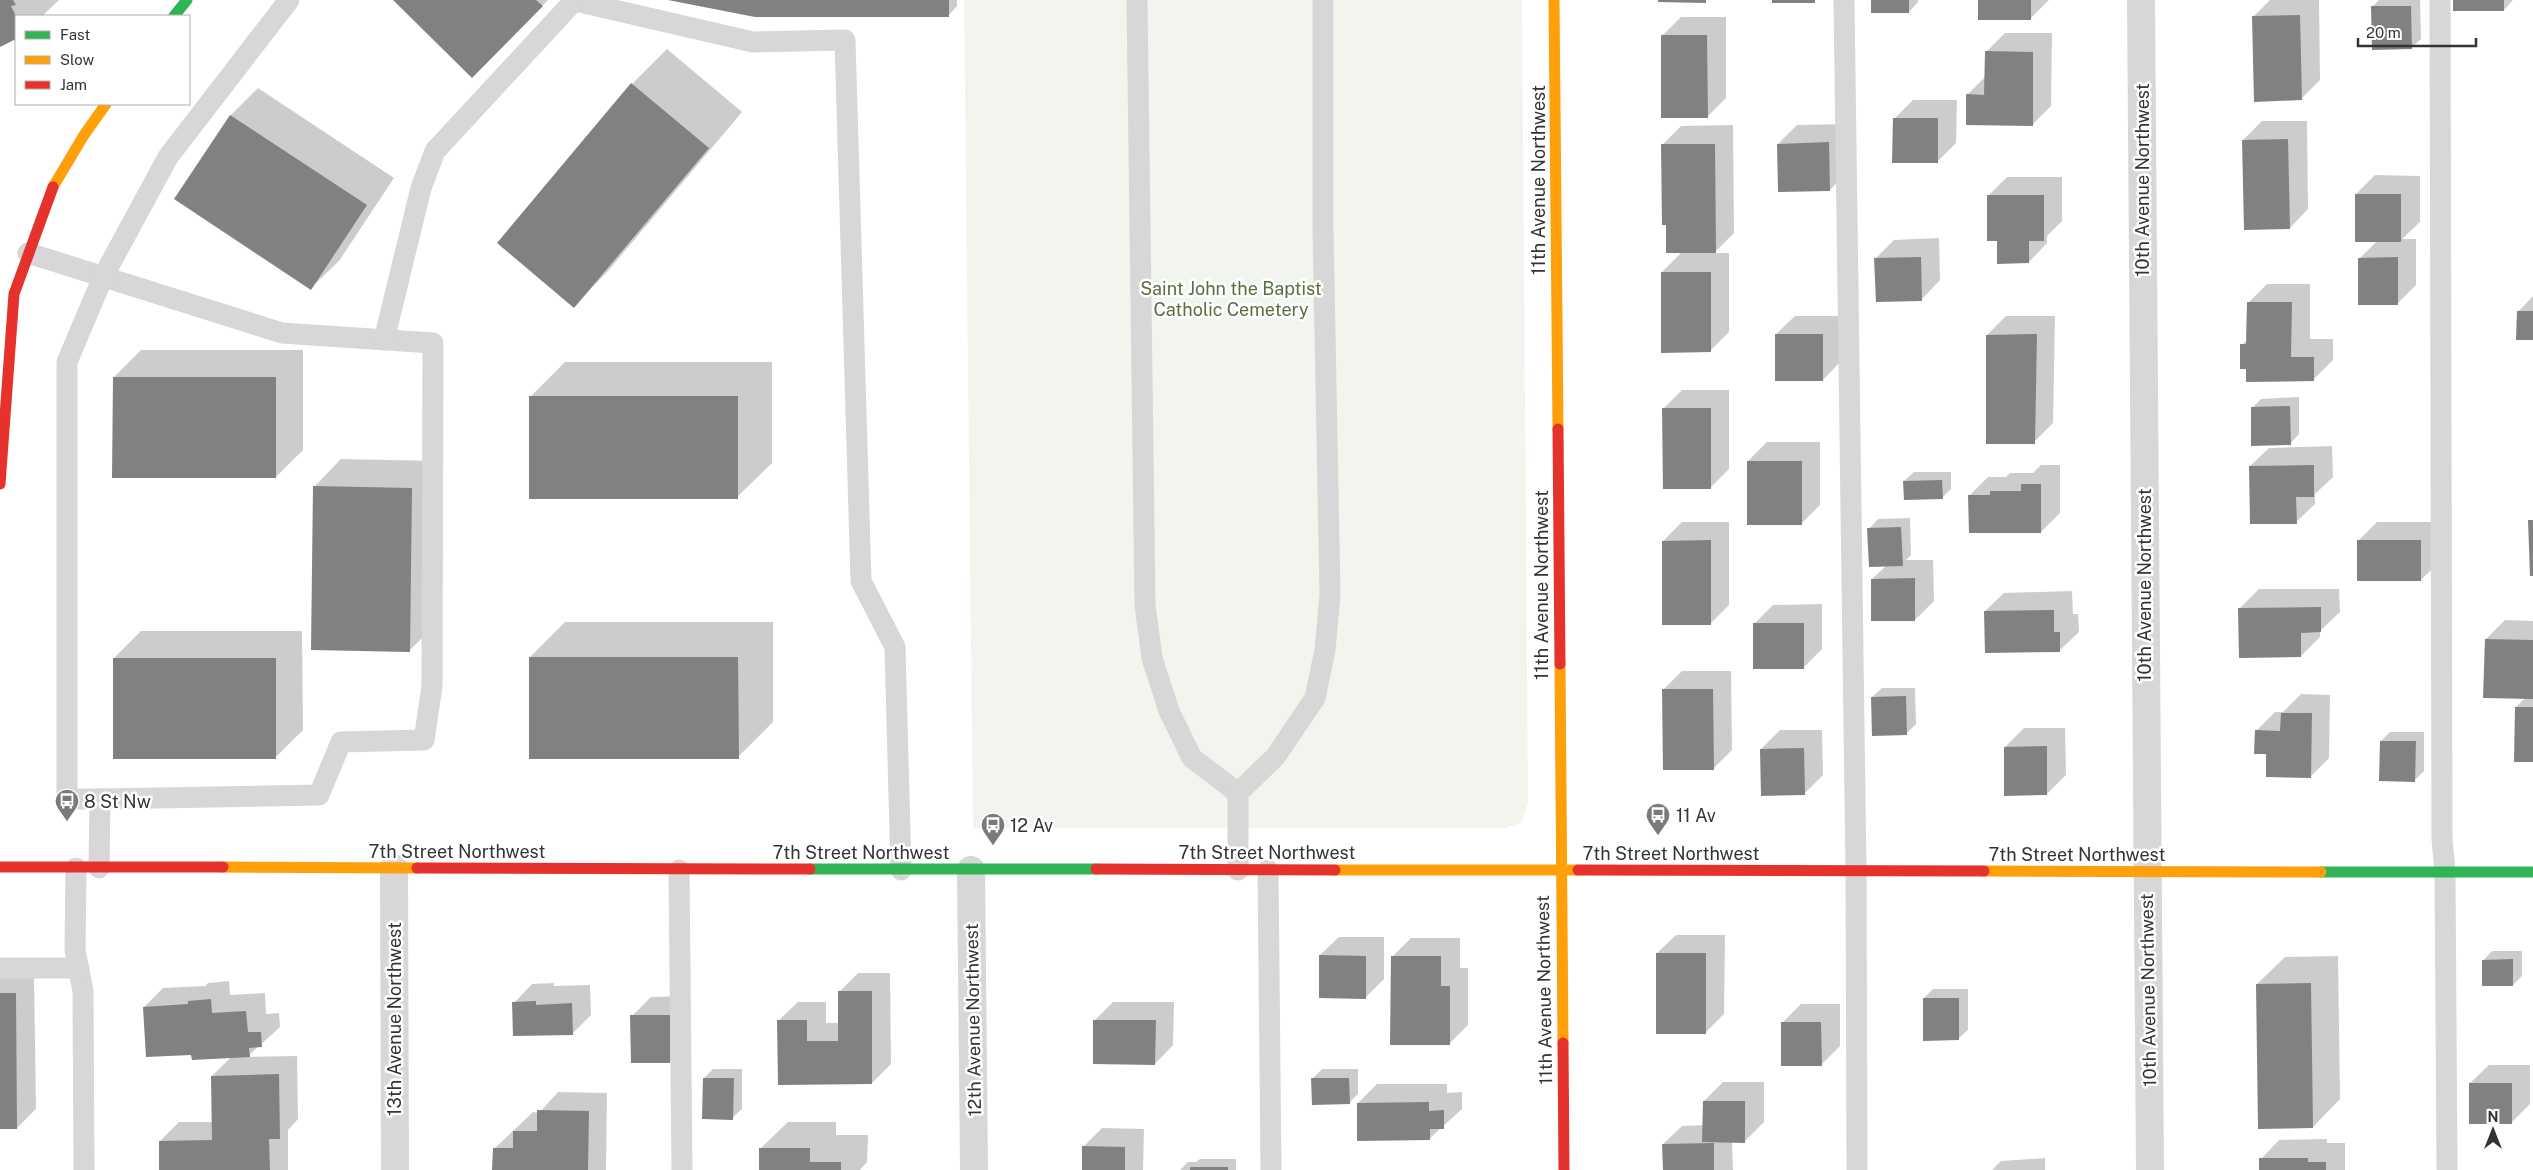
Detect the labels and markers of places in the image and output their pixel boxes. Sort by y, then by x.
bus stop icon: 8 St Nw [54,788,80,822]
place label: 8 St Nw [84,791,151,812]
bus stop icon: 11 Av [1645,802,1671,836]
place label: 11 Av [1676,805,1716,826]
bus stop icon: 12 Av [980,812,1006,846]
place label: 12 Av [1010,815,1053,836]

